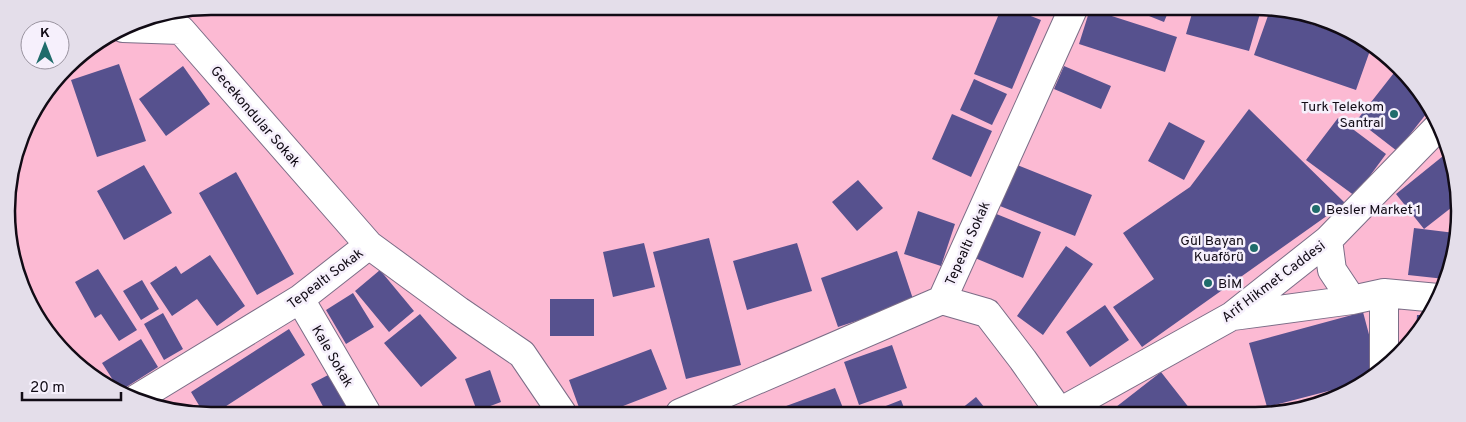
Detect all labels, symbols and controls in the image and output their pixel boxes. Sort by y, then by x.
north arrow [20,20,70,70]
text: K [40,25,50,42]
street label: Gecekondular Sokak [206,63,303,171]
place label: Turk Telekom Santral [1301,99,1384,132]
marker: Turk Telekom Santral [1388,108,1400,120]
street label: Tepealtı Sokak [942,199,995,288]
place label: Besler Market 1 [1326,202,1421,219]
marker: Besler Market 1 [1310,203,1322,215]
place label: Gül Bayan Kuaförü [1180,233,1244,266]
street label: Arif Hikmet Caddesi [1219,238,1329,327]
marker: Gül Bayan Kuaförü [1248,242,1260,254]
street label: Tepealtı Sokak [285,245,367,313]
place label: BİM [1218,275,1242,293]
marker: BİM [1202,277,1214,289]
street label: Kale Sokak [307,323,356,391]
scale bar [22,370,121,402]
text: 20 m [30,379,65,398]

